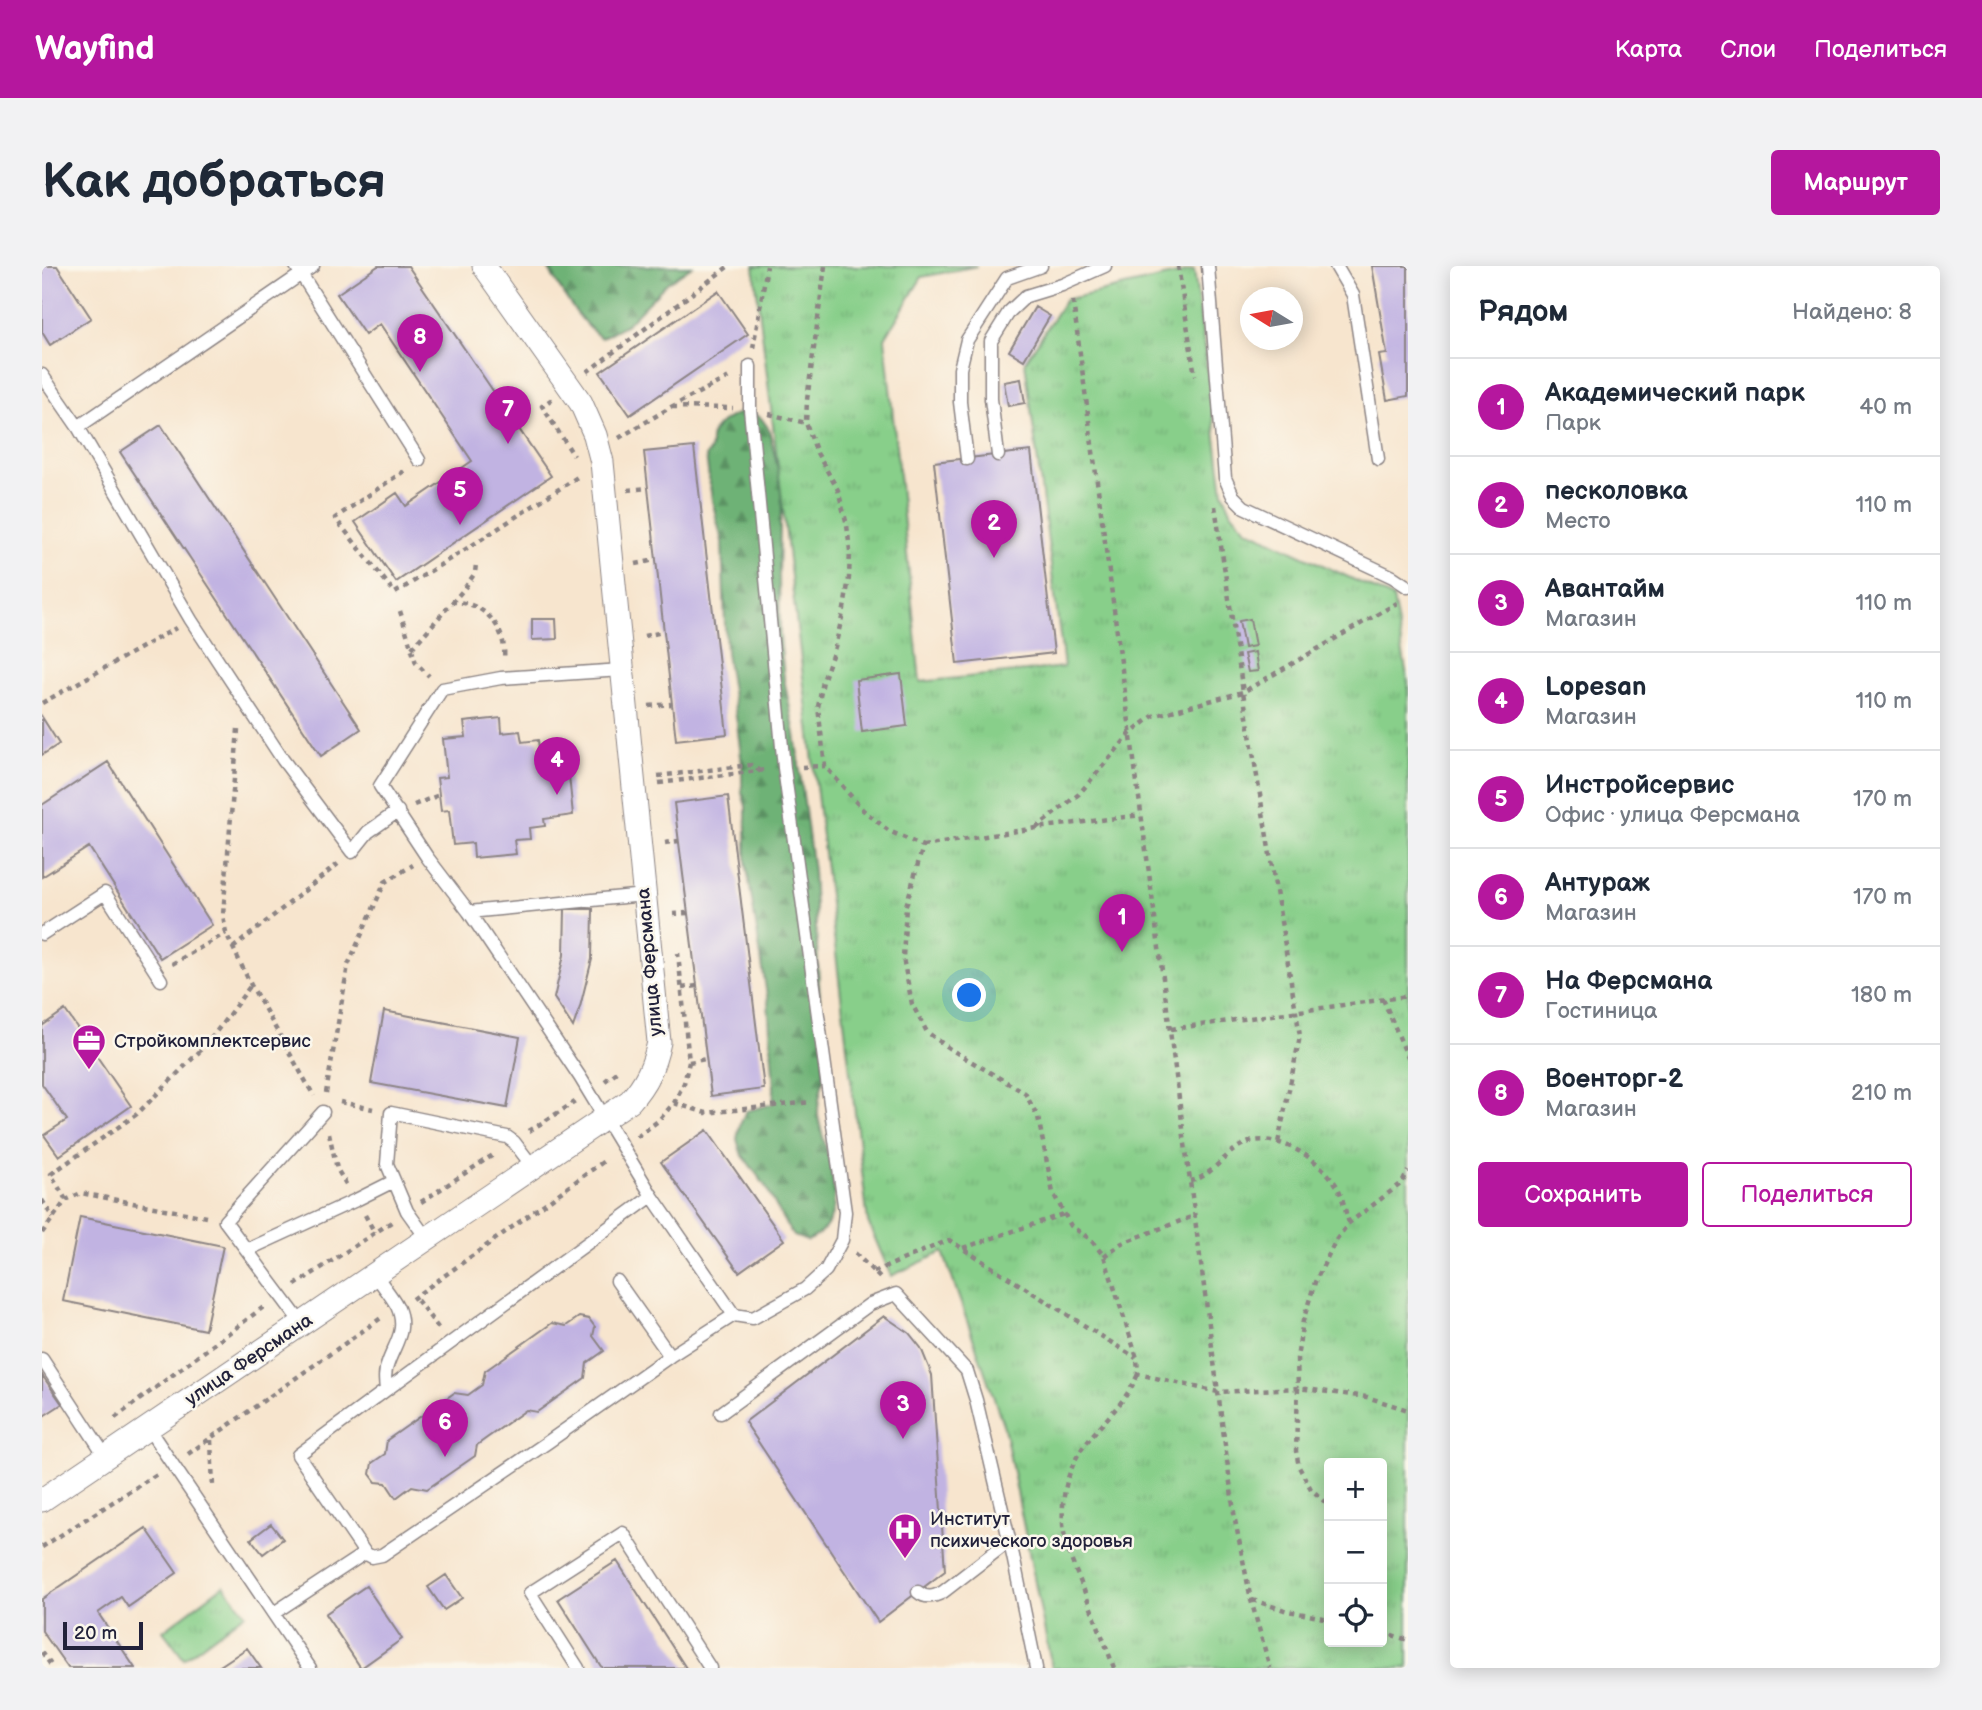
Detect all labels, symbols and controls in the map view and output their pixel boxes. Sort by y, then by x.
text: Wayfind [35,29,154,69]
text: Карта [1615,35,1682,64]
text: Слои [1720,35,1776,64]
text: Поделиться [1814,35,1947,64]
button: Маршрут [1771,150,1940,215]
text: Как добраться [42,153,386,212]
north arrow [1240,287,1303,350]
text: Рядом [1478,294,1568,330]
text: Найдено: 8 [1792,298,1912,326]
pin: 8 [397,314,443,372]
text: Академический парк [1545,378,1805,409]
pin: 7 [485,386,531,444]
text: 1 [1496,393,1506,421]
text: 40 m [1859,393,1912,421]
text: Парк [1545,409,1601,437]
pin: 5 [437,467,483,525]
text: песколовка [1545,476,1688,507]
text: 2 [1494,491,1508,519]
text: 110 m [1855,491,1912,519]
pin: 2 [971,500,1017,558]
text: Место [1545,507,1611,535]
text: Авантайм [1545,574,1665,605]
text: 3 [1494,589,1508,617]
text: 110 m [1855,589,1912,617]
text: Магазин [1545,605,1637,633]
text: Lopesan [1545,672,1646,703]
text: 4 [1494,687,1508,715]
text: 110 m [1855,687,1912,715]
text: Магазин [1545,703,1637,731]
pin: 4 [534,737,580,795]
text: Инстройсервис [1545,770,1735,801]
text: 5 [1494,785,1508,813]
text: 170 m [1853,785,1912,813]
text: Офис · улица Ферсмана [1545,801,1800,829]
text: Антураж [1545,868,1650,899]
text: 6 [1494,883,1508,911]
text: 170 m [1853,883,1912,911]
street label: улица Ферсмана [632,887,668,1037]
pin: 1 [1099,894,1145,952]
text: Магазин [1545,899,1637,927]
text: На Ферсмана [1545,966,1712,997]
your location [952,978,986,1012]
text: 7 [1495,981,1507,1009]
text: 180 m [1851,981,1912,1009]
text: Гостиница [1545,997,1658,1025]
office icon: Стройкомплектсервис [70,1022,108,1071]
place label: Стройкомплектсервис [114,1030,312,1053]
text: Военторг-2 [1545,1064,1683,1095]
text: 8 [1494,1079,1508,1107]
text: 210 m [1851,1079,1912,1107]
text: Магазин [1545,1095,1637,1123]
button: Сохранить [1478,1162,1688,1227]
button: Поделиться [1702,1162,1912,1227]
street label: улица Ферсмана [181,1309,317,1411]
pin: 3 [880,1381,926,1439]
pin: 6 [422,1399,468,1457]
map controls [1324,1458,1387,1647]
button: + [1324,1458,1387,1521]
place label: Институт психического здоровья [930,1508,1133,1553]
hospital icon: Институт психического здоровья [886,1511,924,1560]
button: − [1324,1521,1387,1584]
button: locate [1324,1584,1387,1647]
scale bar [63,1619,144,1651]
text: 20 m [74,1622,117,1645]

